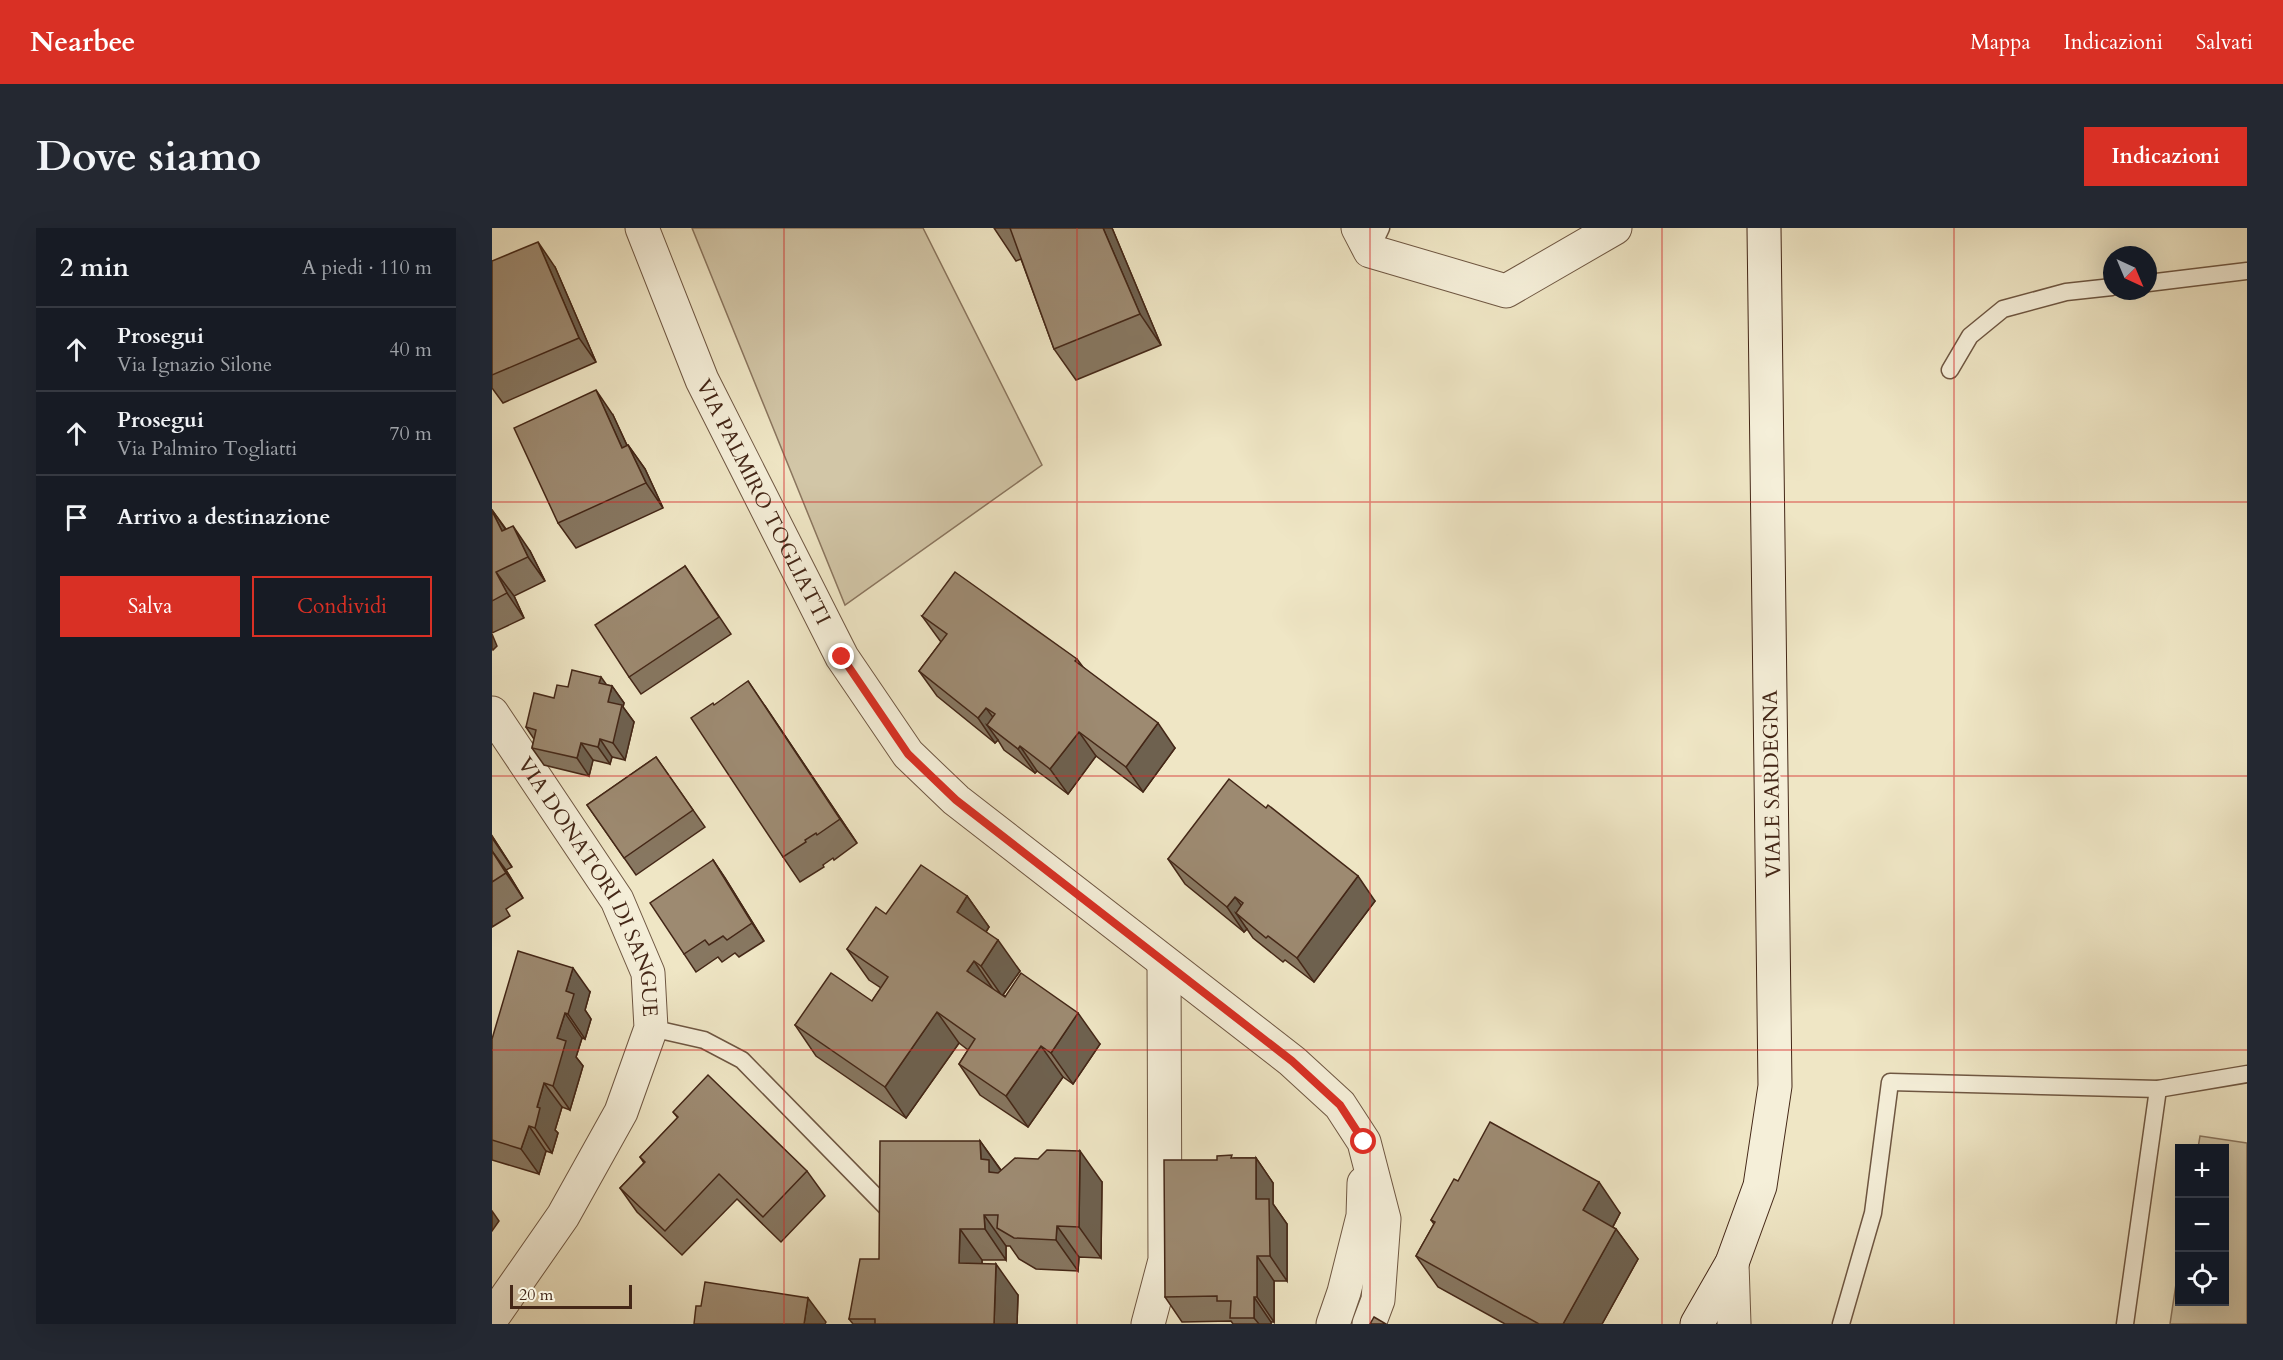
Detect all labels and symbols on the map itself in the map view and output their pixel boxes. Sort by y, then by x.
north arrow [2103,246,2157,300]
street label: VIA PALMIRO TOGLIATTI [689,374,838,630]
route end [828,643,854,669]
street label: VIALE SARDEGNA [1756,690,1788,878]
street label: VIA DONATORI DI SANGUE [511,751,665,1018]
route start [1350,1128,1376,1154]
scale bar [510,1282,632,1310]

